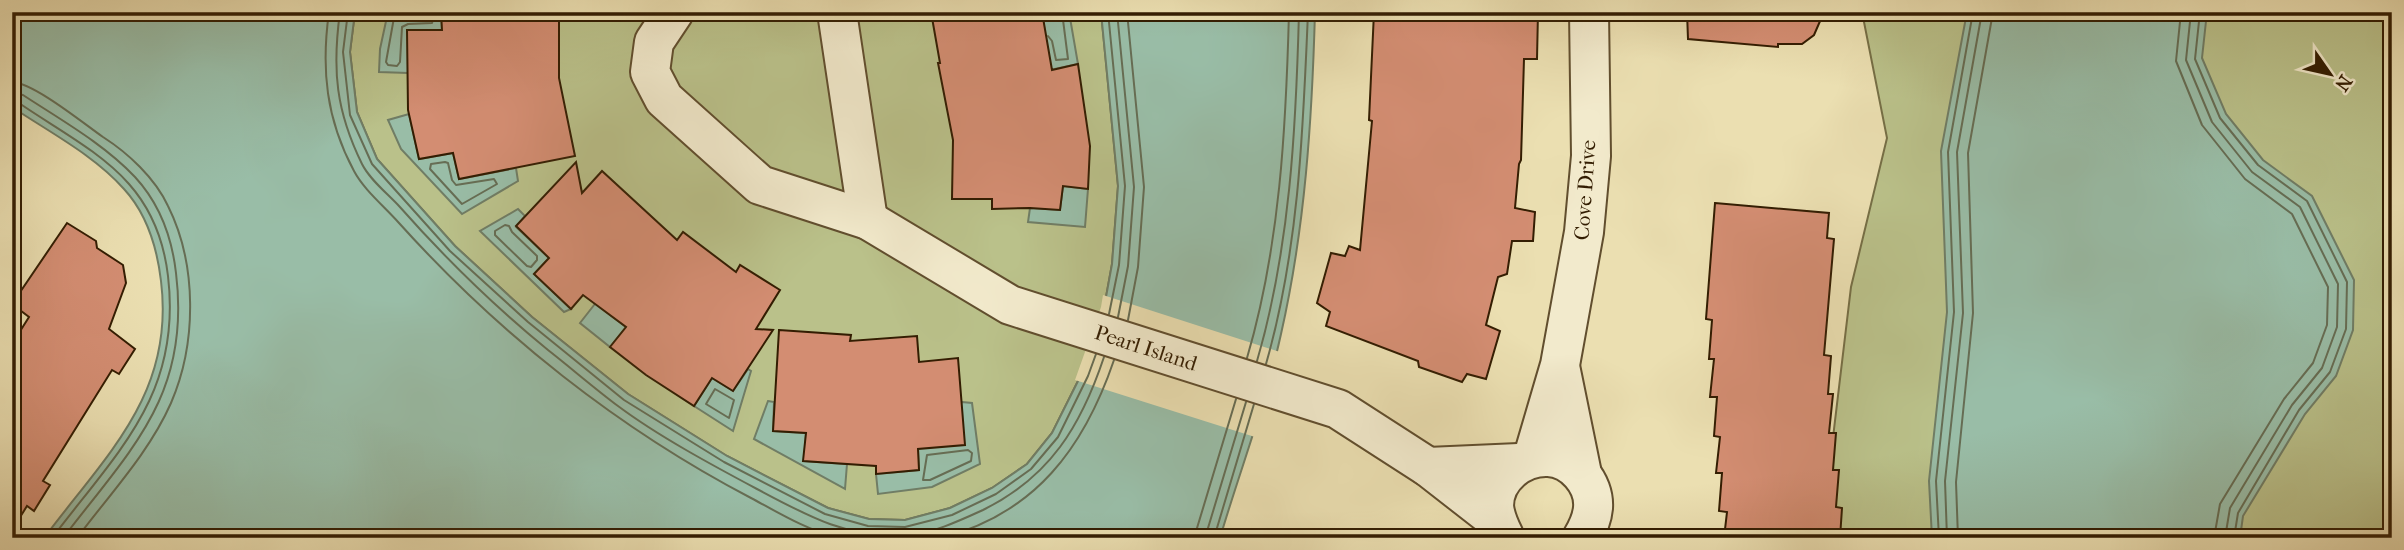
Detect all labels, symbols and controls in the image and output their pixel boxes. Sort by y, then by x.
north arrow [2296,38,2366,108]
text: N [2330,71,2356,96]
street label: Cove Drive [1570,139,1600,241]
street label: Pearl Island [1092,320,1201,376]

